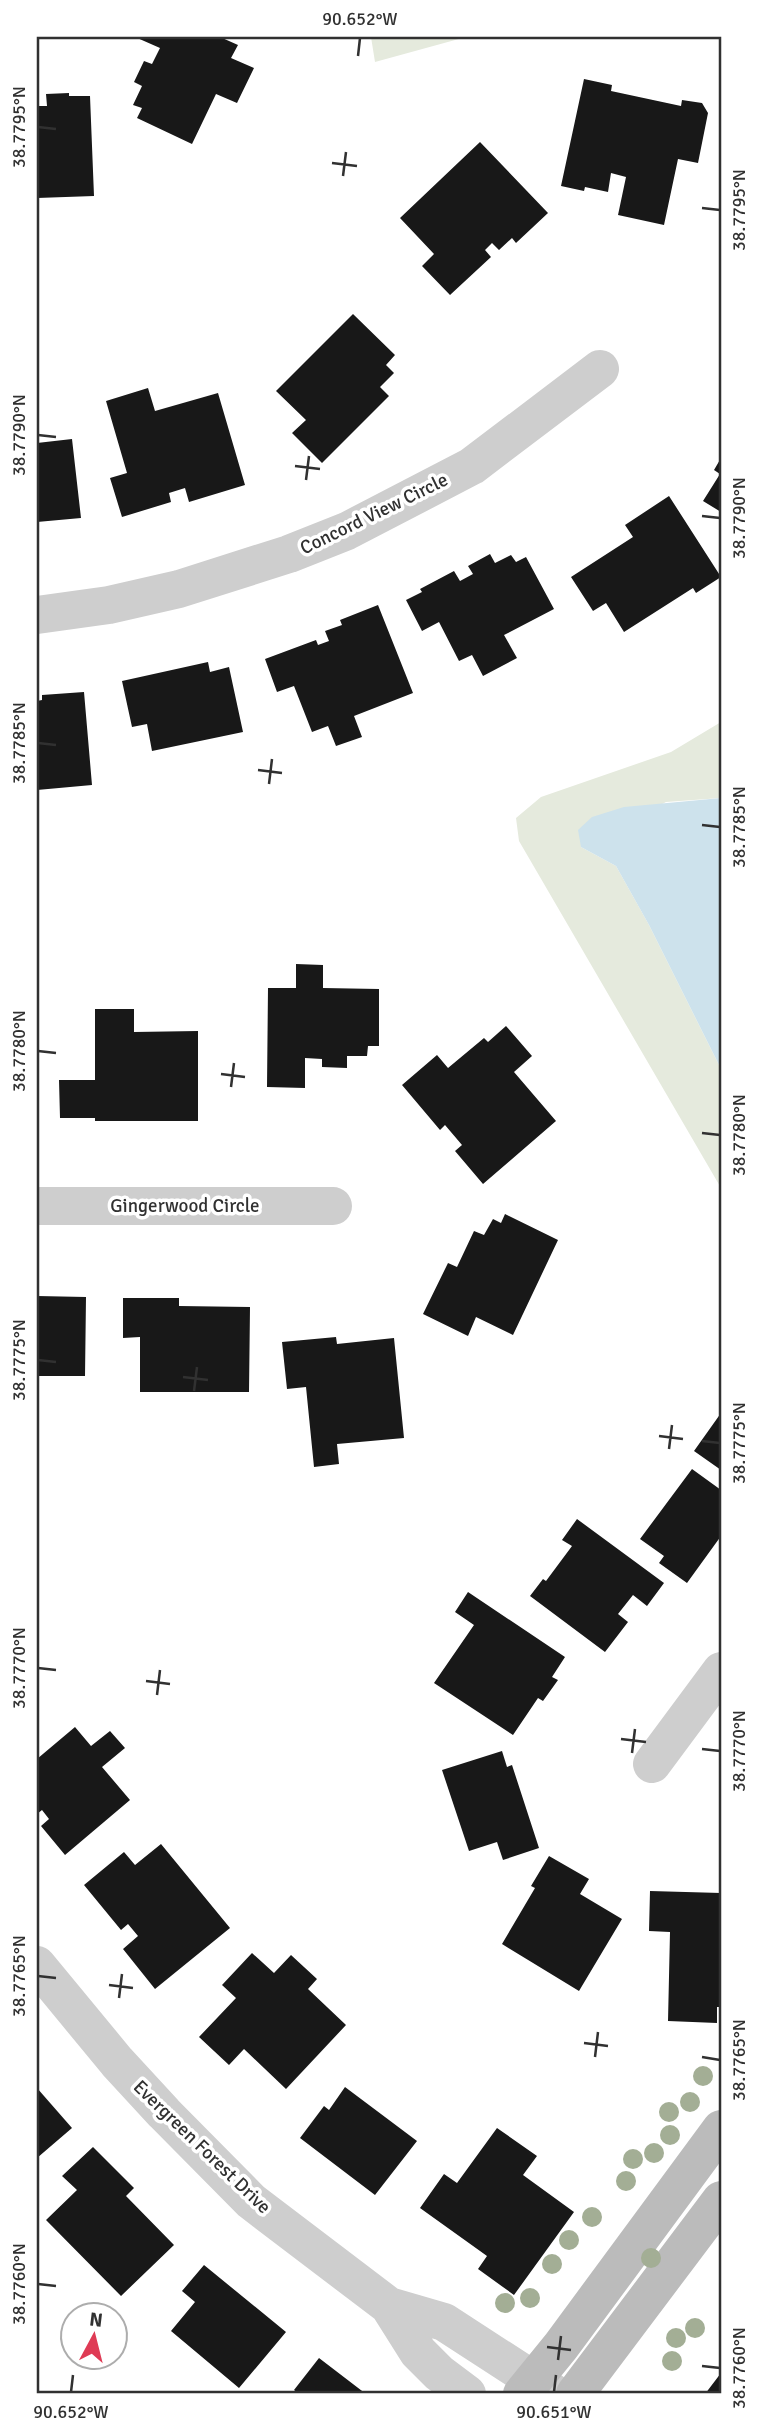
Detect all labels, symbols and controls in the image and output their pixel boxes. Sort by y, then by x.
text: 90.652°W [322,8,398,30]
text: 38.7795°N [8,86,30,168]
text: 38.7795°N [728,169,750,251]
text: 38.7790°N [8,394,30,476]
street label: Concord View Circle [296,468,452,560]
text: 38.7790°N [728,477,750,559]
text: 38.7785°N [8,702,30,784]
text: 38.7785°N [728,786,750,868]
text: 38.7780°N [8,1010,30,1092]
text: 38.7780°N [728,1094,750,1176]
street label: Gingerwood Circle [110,1194,260,1218]
text: 38.7775°N [8,1319,30,1401]
text: 38.7775°N [728,1402,750,1484]
text: 38.7770°N [8,1627,30,1709]
text: 38.7770°N [728,1710,750,1792]
text: 38.7765°N [8,1935,30,2017]
text: 38.7765°N [728,2019,750,2101]
street label: Evergreen Forest Drive [128,2075,276,2219]
text: 38.7760°N [8,2243,30,2325]
north arrow [60,2302,130,2372]
text: N [88,2307,104,2333]
text: 38.7760°N [728,2327,750,2409]
text: 90.652°W [33,2401,109,2423]
text: 90.651°W [516,2401,592,2423]

